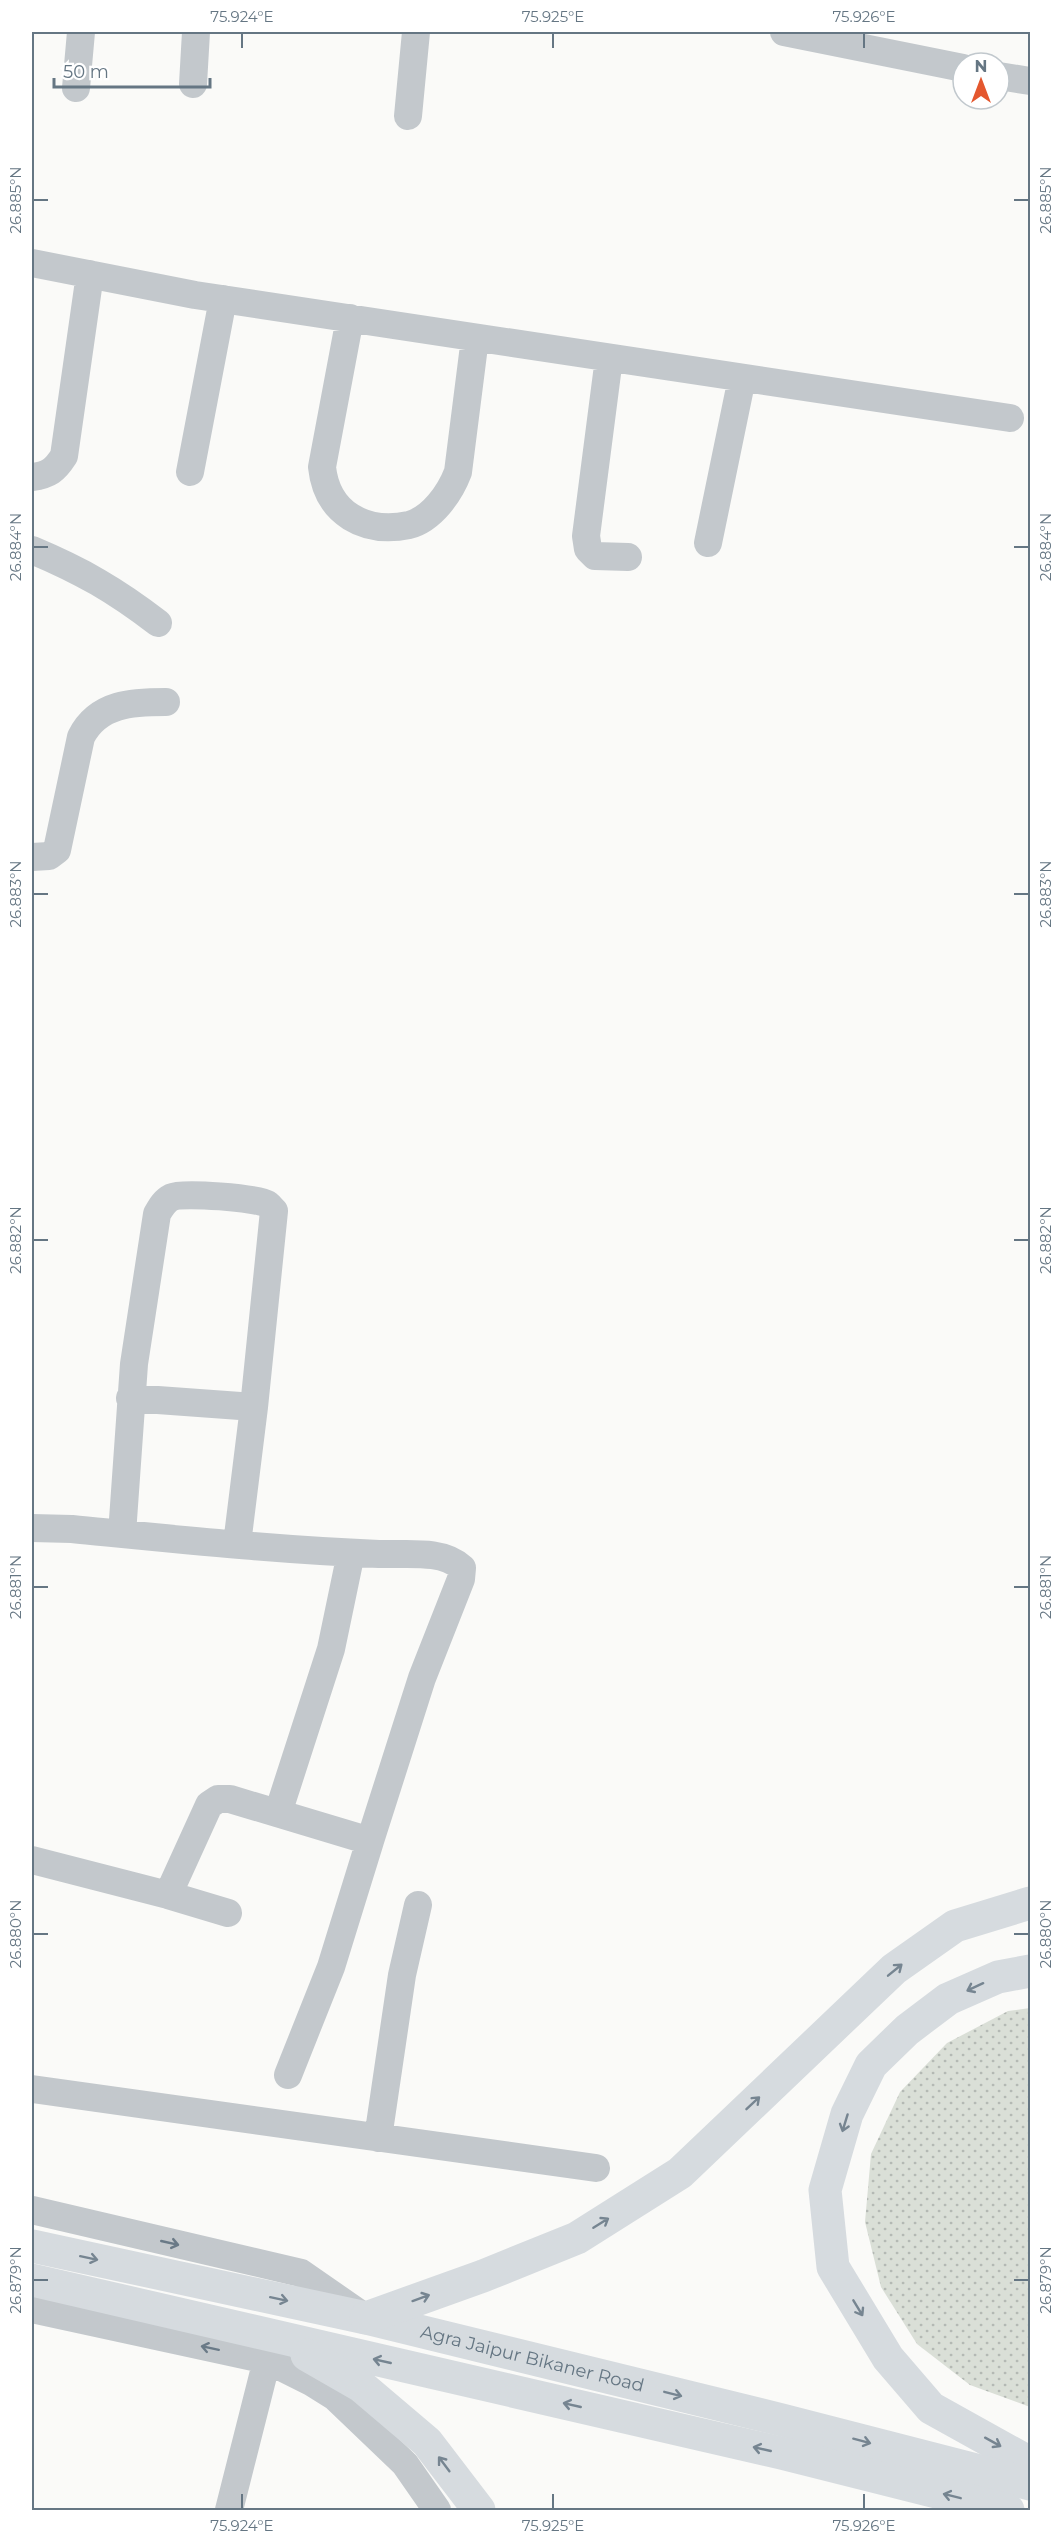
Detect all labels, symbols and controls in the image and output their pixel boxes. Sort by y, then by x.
text: 75.924°E [210,7,274,26]
text: 75.925°E [522,7,584,26]
text: 75.926°E [833,7,896,26]
scale bar [54,51,210,89]
north arrow [951,51,1011,111]
text: N [975,57,987,76]
text: 50 m [63,61,109,83]
text: 26.885°N [6,167,25,234]
text: 26.885°N [1036,167,1055,234]
text: 26.884°N [6,513,25,581]
text: 26.884°N [1036,513,1055,581]
text: 26.883°N [6,861,25,927]
text: 26.883°N [1036,861,1055,927]
text: 26.882°N [6,1206,25,1274]
text: 26.882°N [1036,1206,1055,1274]
text: 26.881°N [6,1555,25,1619]
text: 26.881°N [1036,1555,1055,1619]
text: 26.880°N [6,1900,25,1968]
text: 26.880°N [1036,1900,1055,1968]
one-way arrow [887,1963,903,1976]
one-way arrow [966,1982,984,1994]
one-way arrow [746,2096,761,2110]
one-way arrow [839,2114,850,2133]
one-way arrow [592,2217,608,2229]
one-way arrow [161,2237,180,2249]
text: 26.879°N [6,2246,25,2314]
text: 26.879°N [1036,2246,1055,2314]
one-way arrow [78,2253,98,2264]
one-way arrow [411,2291,430,2302]
one-way arrow [269,2294,289,2305]
one-way arrow [852,2299,864,2316]
street label: Agra Jaipur Bikaner Road [418,2321,646,2397]
one-way arrow [200,2342,220,2353]
one-way arrow [373,2355,392,2367]
one-way arrow [663,2388,682,2400]
one-way arrow [563,2399,582,2411]
one-way arrow [852,2435,871,2447]
one-way arrow [984,2436,1001,2448]
one-way arrow [753,2443,772,2455]
one-way arrow [437,2456,450,2472]
one-way arrow [942,2490,961,2502]
text: 75.924°E [210,2516,274,2535]
text: 75.925°E [522,2516,584,2535]
text: 75.926°E [833,2516,896,2535]

